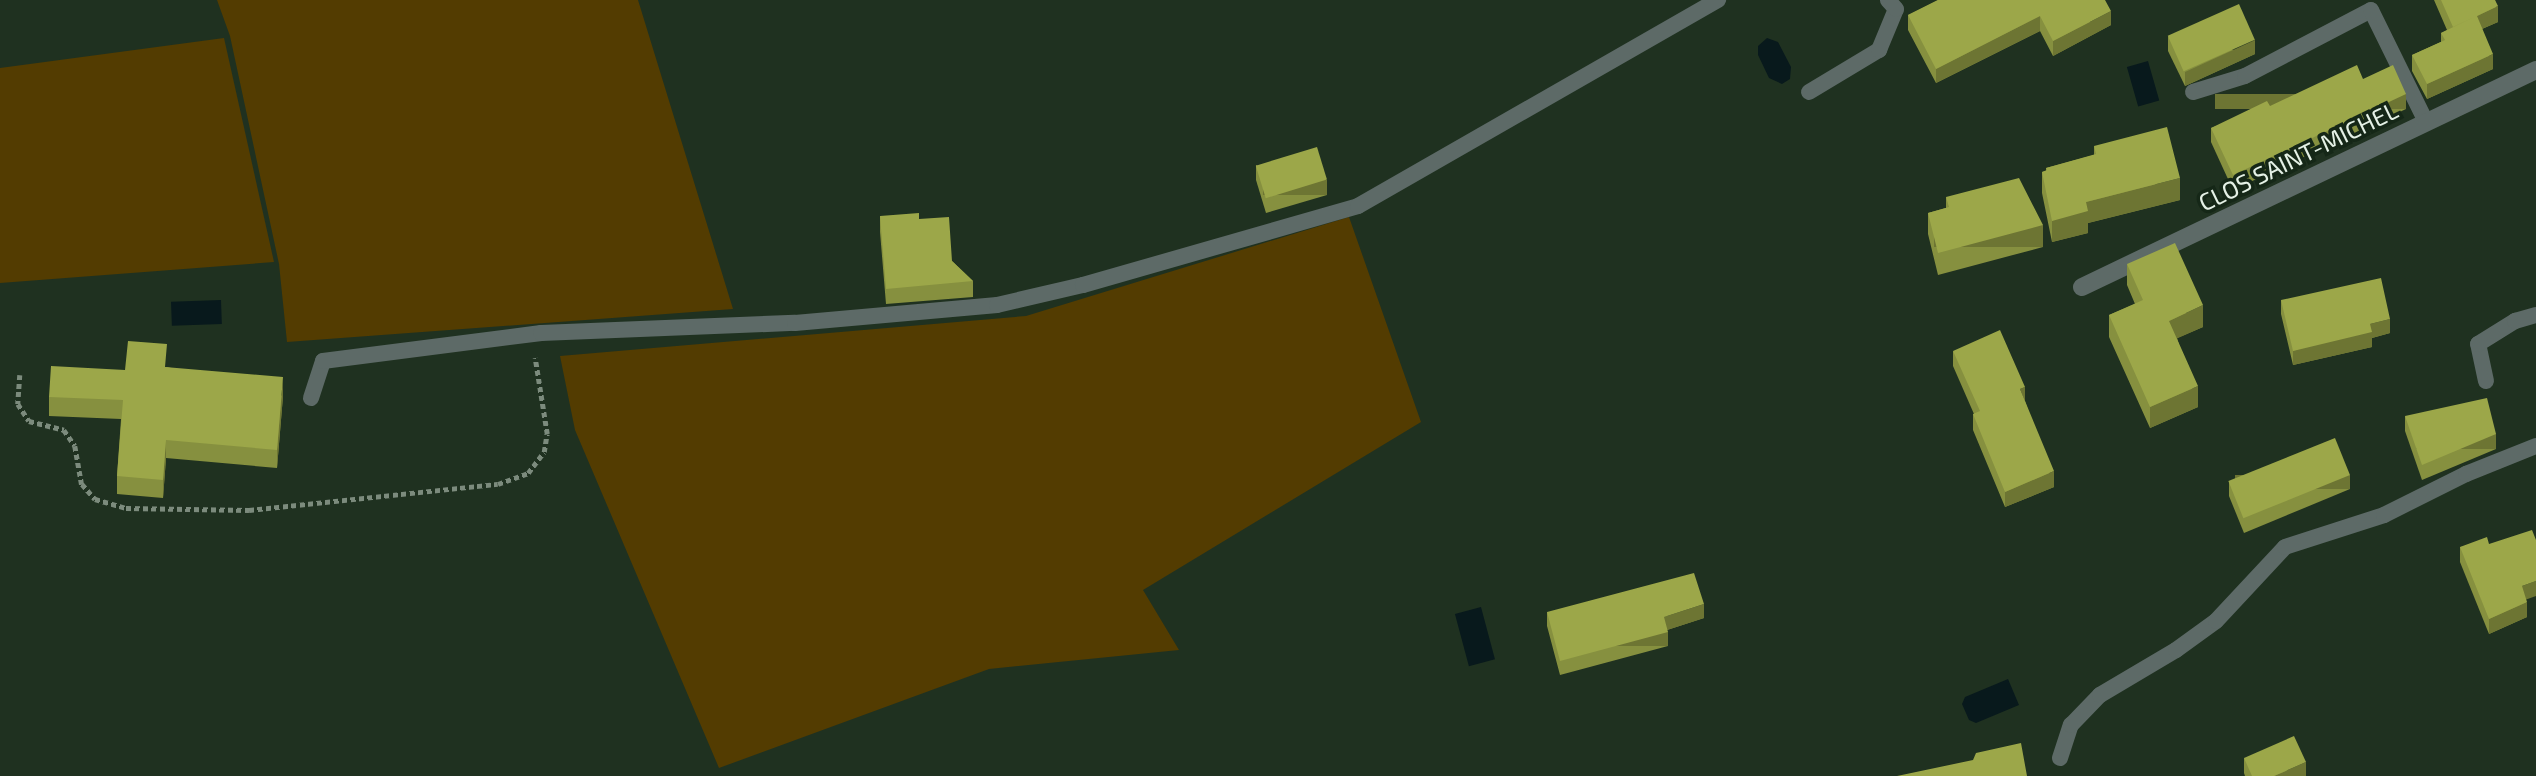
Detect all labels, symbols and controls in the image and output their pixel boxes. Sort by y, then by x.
street label: CLOS SAINT-MICHEL [2194,95,2402,217]

